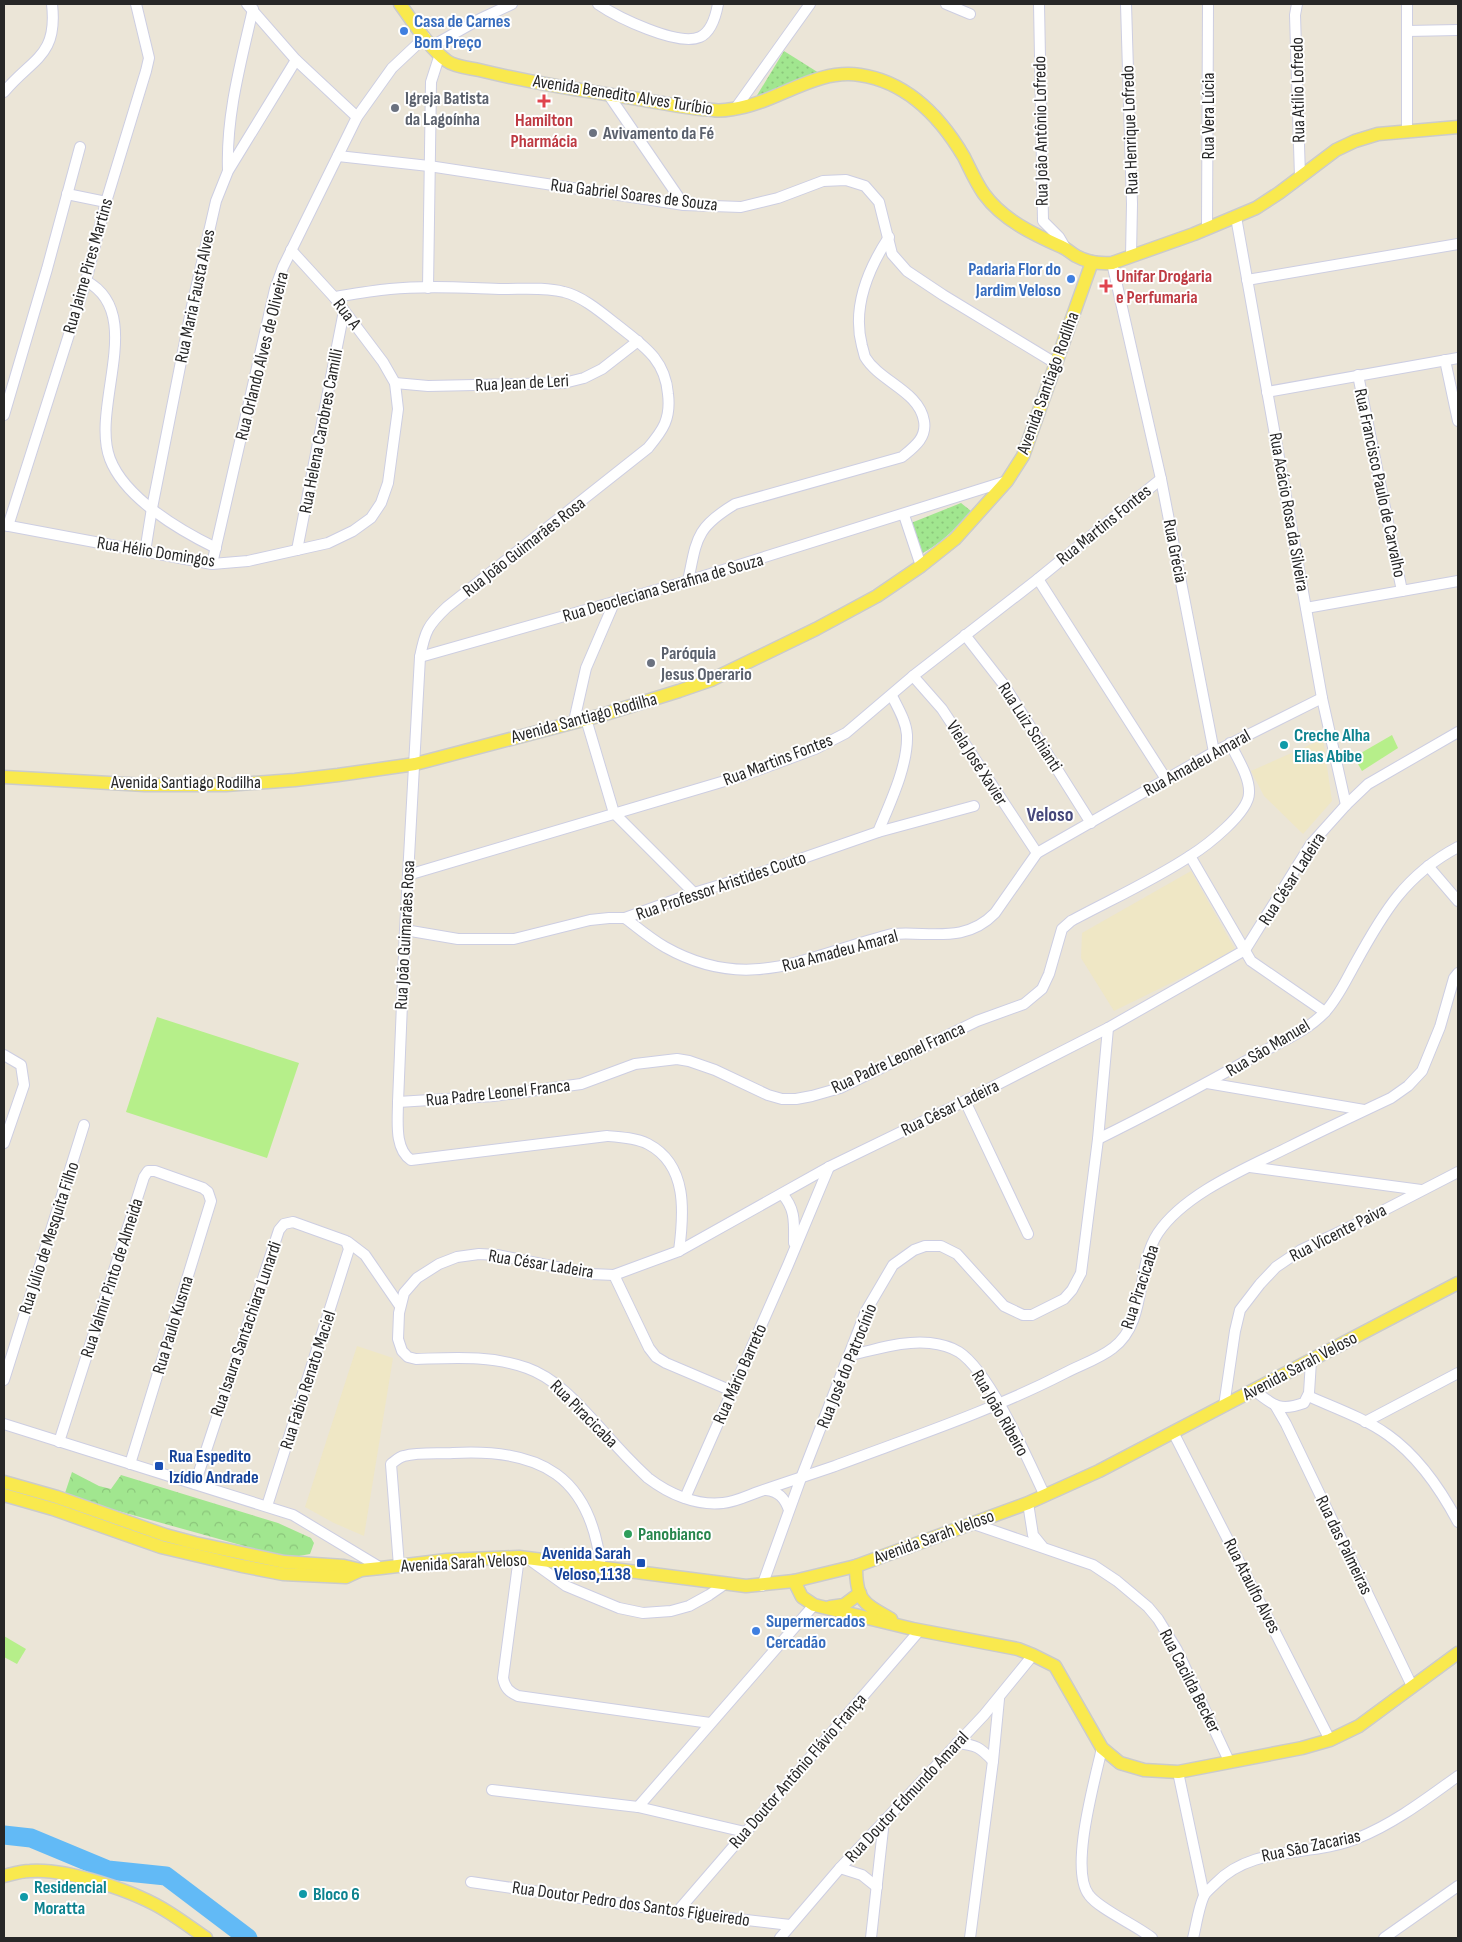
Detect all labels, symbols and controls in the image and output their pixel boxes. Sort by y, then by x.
place label: Casa de Carnes Bom Preço [414,11,511,53]
marker: Casa de Carnes Bom Preço [398,25,410,37]
street label: Rua Atílio Lofredo [1287,37,1309,143]
street label: Rua João Antônio Lofredo [1029,56,1053,206]
street label: Rua Henrique Lofredo [1117,65,1143,195]
street label: Avenida Benedito Alves Turíbio [531,70,714,120]
street label: Rua Vera Lúcia [1198,73,1219,159]
place label: Igreja Batista da Lagoínha [405,88,489,130]
marker: Hamilton Pharmácia [538,95,550,107]
marker: Igreja Batista da Lagoínha [389,102,401,114]
place label: Hamilton Pharmácia [511,110,577,152]
place label: Avivamento da Fé [602,123,714,144]
marker: Avivamento da Fé [587,127,599,139]
street label: Rua Gabriel Soares de Souza [549,174,719,216]
street label: Rua Jaime Pires Martins [59,196,117,336]
street label: Rua Maria Fausta Alves [171,227,219,365]
place label: Padaria Flor do Jardim Veloso [968,259,1061,301]
place label: Unifar Drogaria e Perfumaria [1116,266,1212,308]
street label: Rua Orlando Alves de Oliveira [231,270,293,442]
marker: Padaria Flor do Jardim Veloso [1065,273,1077,285]
marker: Unifar Drogaria e Perfumaria [1100,280,1112,292]
street label: Rua A [329,294,366,334]
street label: Avenida Santiago Rodilha [1012,309,1084,458]
street label: Rua Helena Carobres Camilli [295,347,347,515]
street label: Rua Jean de Leri [475,370,569,396]
street label: Rua Francisco Paulo de Carvalho [1350,387,1410,579]
street label: Rua Acácio Rosa da Silveira [1265,431,1313,593]
street label: Rua Martins Fontes [1053,481,1155,569]
street label: Rua João Guimarães Rosa [459,493,589,601]
street label: Rua Grécia [1159,517,1191,585]
street label: Rua Hélio Domingos [95,532,217,572]
street label: Rua Deocleciana Serafina de Souza [560,549,766,627]
place label: Paróquia Jesus Operario [660,643,752,685]
marker: Paróquia Jesus Operario [645,657,657,669]
street label: Rua Luiz Schianti [993,678,1067,776]
street label: Avenida Santiago Rodilha [508,688,659,748]
street label: Viela José Xavier [942,717,1012,809]
street label: Rua Amadeu Amaral [1140,725,1254,801]
place label: Creche Alha Elias Abibe [1294,725,1370,767]
street label: Rua Martins Fontes [720,730,836,790]
marker: Creche Alha Elias Abibe [1278,739,1290,751]
street label: Avenida Santiago Rodilha [110,772,261,793]
district label: Veloso [1027,803,1073,827]
street label: Rua César Ladeira [1254,829,1330,929]
street label: Rua Professor Aristides Couto [633,847,809,925]
street label: Rua João Guimarães Rosa [391,860,419,1010]
street label: Rua Amadeu Amaral [780,925,900,977]
street label: Rua São Manuel [1222,1015,1314,1081]
street label: Rua Padre Leonel Franca [828,1018,968,1098]
street label: Rua Padre Leonel Franca [425,1075,571,1111]
street label: Rua César Ladeira [898,1075,1002,1141]
street label: Rua Júlio de Mesquita Filho [14,1159,84,1317]
street label: Rua Valmir Pinto de Almeida [76,1196,148,1360]
street label: Rua Vicente Paiva [1286,1200,1390,1266]
street label: Rua Isaura Santachiara Lunardi [206,1239,286,1419]
street label: Rua Piracicaba [1117,1242,1163,1332]
street label: Rua César Ladeira [487,1245,595,1283]
street label: Rua Paulo Kusma [148,1273,198,1377]
street label: Rua José do Patrocínio [812,1301,882,1431]
street label: Rua Fabio Renato Maciel [276,1308,340,1452]
street label: Rua Mário Barreto [709,1321,771,1427]
street label: Avenida Sarah Veloso [1238,1327,1361,1405]
street label: Rua João Ribeiro [967,1366,1033,1460]
street label: Rua Piracicaba [546,1376,622,1452]
place label: Rua Espedito Izídio Andrade [169,1446,259,1488]
marker: Rua Espedito Izídio Andrade [153,1460,165,1472]
street label: Rua das Palmeiras [1311,1492,1377,1598]
street label: Avenida Sarah Veloso [870,1506,997,1569]
place label: Panobianco [638,1524,712,1545]
marker: Panobianco [622,1528,634,1540]
street label: Rua Ataulfo Alves [1219,1535,1285,1637]
place label: Avenida Sarah Veloso,1138 [541,1543,631,1585]
street label: Avenida Sarah Veloso [399,1549,528,1577]
marker: Avenida Sarah Veloso,1138 [635,1557,647,1569]
place label: Supermercados Cercadão [766,1611,866,1653]
marker: Supermercados Cercadão [750,1625,762,1637]
street label: Rua Cacilda Becker [1155,1626,1225,1736]
street label: Rua Doutor Antônio Flávio França [725,1689,871,1853]
street label: Rua Doutor Edmundo Amaral [841,1727,973,1867]
street label: Rua São Zacarias [1260,1825,1362,1867]
place label: Residencial Moratta [34,1877,107,1919]
street label: Rua Doutor Pedro dos Santos Figueiredo [511,1877,751,1931]
place label: Bloco 6 [313,1884,360,1905]
marker: Bloco 6 [297,1888,309,1900]
marker: Residencial Moratta [18,1891,30,1903]

